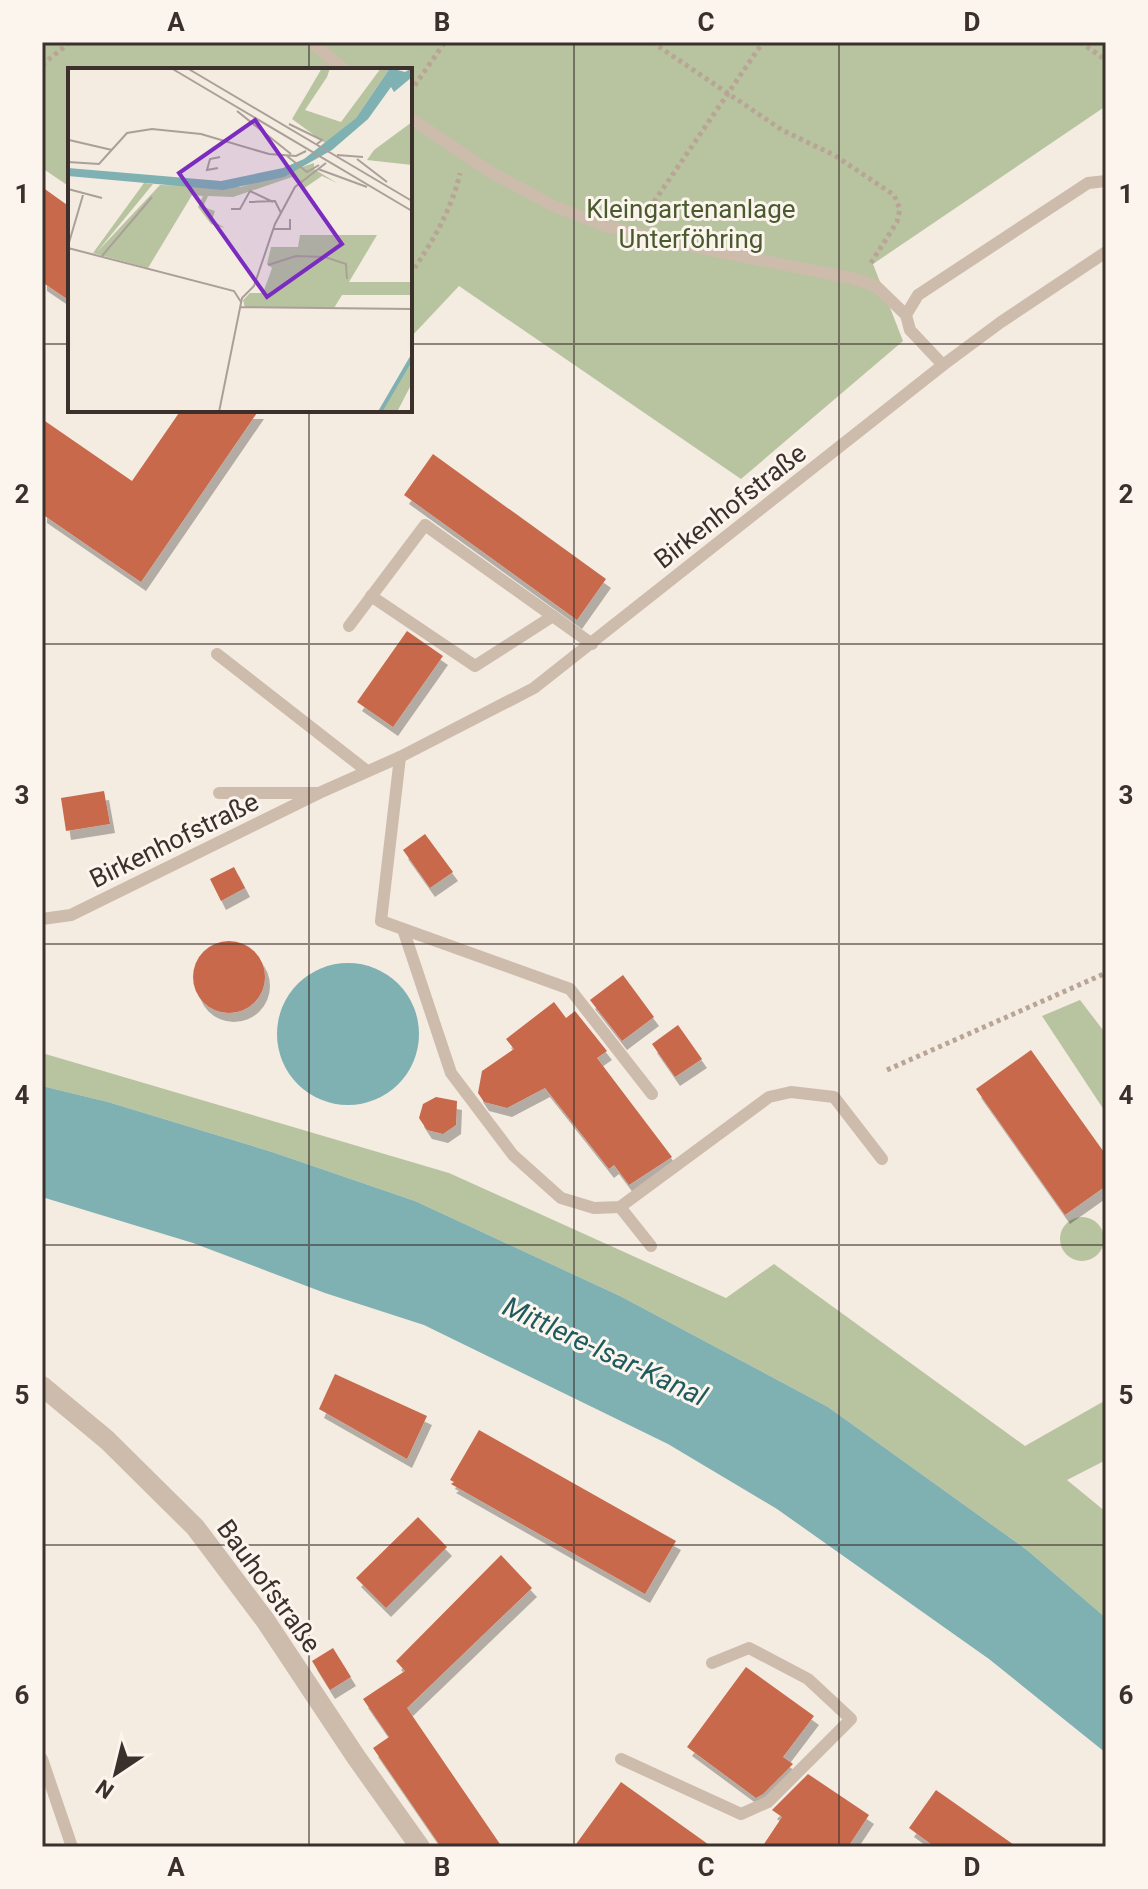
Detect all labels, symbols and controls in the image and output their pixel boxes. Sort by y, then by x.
text: A [167,7,185,37]
text: B [434,7,450,37]
text: C [697,7,715,37]
text: D [964,7,980,37]
inset map [68,68,412,412]
text: 1 [15,179,29,209]
text: 1 [1119,179,1133,209]
park label: Kleingartenanlage Unterföhring [586,194,796,254]
street label: Birkenhofstraße [648,437,812,575]
text: 2 [15,479,29,509]
text: 2 [1119,479,1133,509]
text: 3 [15,780,29,810]
text: 3 [1119,780,1133,810]
street label: Birkenhofstraße [85,786,263,894]
text: 4 [15,1080,30,1110]
text: 4 [1119,1080,1134,1110]
water label: Mittlere-Isar-Kanal [498,1290,712,1413]
text: 5 [15,1380,29,1410]
text: 5 [1119,1380,1133,1410]
street label: Bauhofstraße [211,1514,327,1658]
text: 6 [15,1680,30,1710]
text: 6 [1119,1680,1134,1710]
north arrow [76,1733,156,1813]
text: N [91,1774,118,1804]
text: A [167,1852,185,1882]
text: B [434,1852,450,1882]
text: C [697,1852,715,1882]
text: D [964,1852,980,1882]

